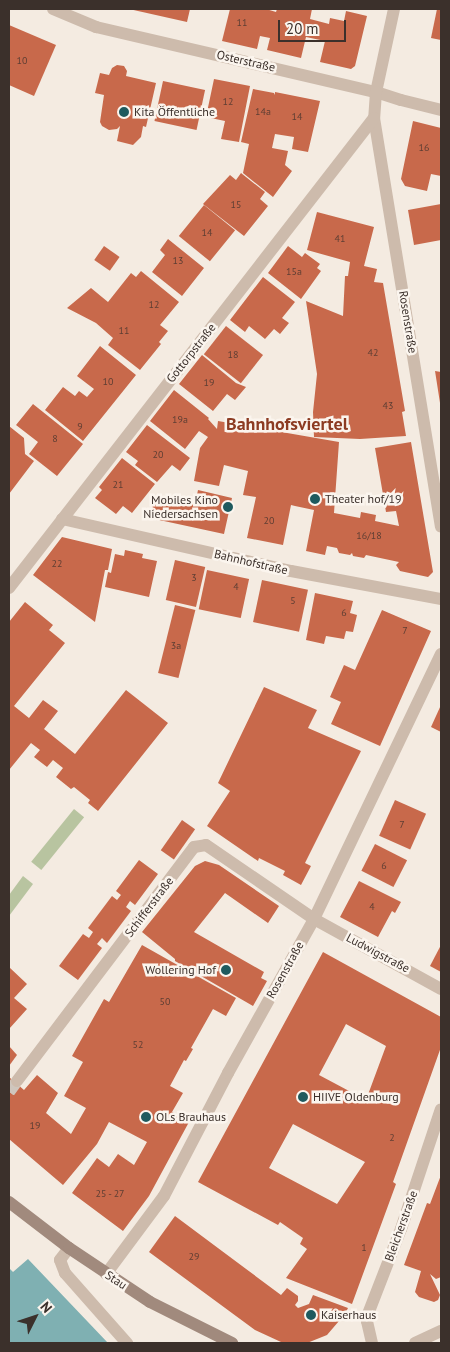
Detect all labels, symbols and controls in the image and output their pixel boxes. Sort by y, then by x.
scale bar [280,10,348,42]
house number: 11 [237,17,247,29]
text: 20 m [286,19,319,38]
street label: Osterstraße [215,47,277,75]
house number: 10 [17,55,27,67]
house number: 12 [223,96,233,108]
place label: Kita Öffentliche [134,105,215,119]
marker: Kita Öffentliche [118,106,130,118]
house number: 14a [255,106,271,118]
house number: 14 [292,111,302,123]
house number: 16 [419,142,429,154]
house number: 15 [231,199,241,211]
house number: 14 [202,227,212,239]
house number: 41 [335,233,345,245]
house number: 13 [173,255,183,267]
house number: 15a [286,266,302,278]
street label: Rosenstraße [396,290,420,354]
house number: 12 [149,299,159,311]
street label: Gottorpstraße [163,321,219,385]
house number: 11 [119,325,129,337]
house number: 42 [368,347,378,359]
house number: 18 [228,349,238,361]
house number: 10 [103,376,113,388]
house number: 19 [204,377,214,389]
house number: 43 [383,400,393,412]
district label: Bahnhofsviertel [226,413,348,435]
house number: 19a [172,414,188,426]
house number: 9 [77,421,83,433]
house number: 8 [52,433,58,445]
house number: 20 [153,449,163,461]
house number: 21 [113,479,123,491]
place label: Theater hof/19 [325,492,402,506]
place label: Mobiles Kino Niedersachsen [143,493,218,521]
marker: Theater hof/19 [309,493,321,505]
marker: Mobiles Kino Niedersachsen [222,501,234,513]
house number: 20 [264,515,274,527]
house number: 16/18 [356,530,382,542]
street label: Bahnhofstraße [213,547,289,577]
house number: 22 [52,558,62,570]
house number: 3 [191,572,197,584]
house number: 4 [233,581,239,593]
house number: 5 [290,595,296,607]
house number: 6 [341,607,347,619]
house number: 7 [402,625,408,637]
house number: 3a [171,640,181,652]
house number: 7 [399,819,405,831]
house number: 6 [381,860,387,872]
street label: Schifferstraße [122,874,176,940]
house number: 4 [369,901,375,913]
street label: Ludwigstraße [344,930,412,976]
street label: Rosenstraße [263,939,307,1001]
place label: Wollering Hof [145,963,216,977]
marker: Wollering Hof [220,964,232,976]
house number: 50 [160,996,170,1008]
house number: 52 [133,1039,143,1051]
place label: HIIVE Oldenburg [313,1090,399,1104]
marker: HIIVE Oldenburg [297,1091,309,1103]
place label: OLs Brauhaus [156,1110,226,1124]
marker: OLs Brauhaus [140,1111,152,1123]
house number: 19 [30,1120,40,1132]
house number: 2 [389,1132,395,1144]
house number: 25 - 27 [95,1188,125,1200]
street label: Bleicherstraße [382,1189,420,1263]
house number: 1 [361,1242,367,1254]
house number: 29 [189,1251,199,1263]
street label: Stau [102,1268,130,1292]
north arrow [10,1292,60,1342]
text: N [37,1298,56,1317]
place label: Kaiserhaus [321,1308,376,1322]
marker: Kaiserhaus [305,1309,317,1321]

